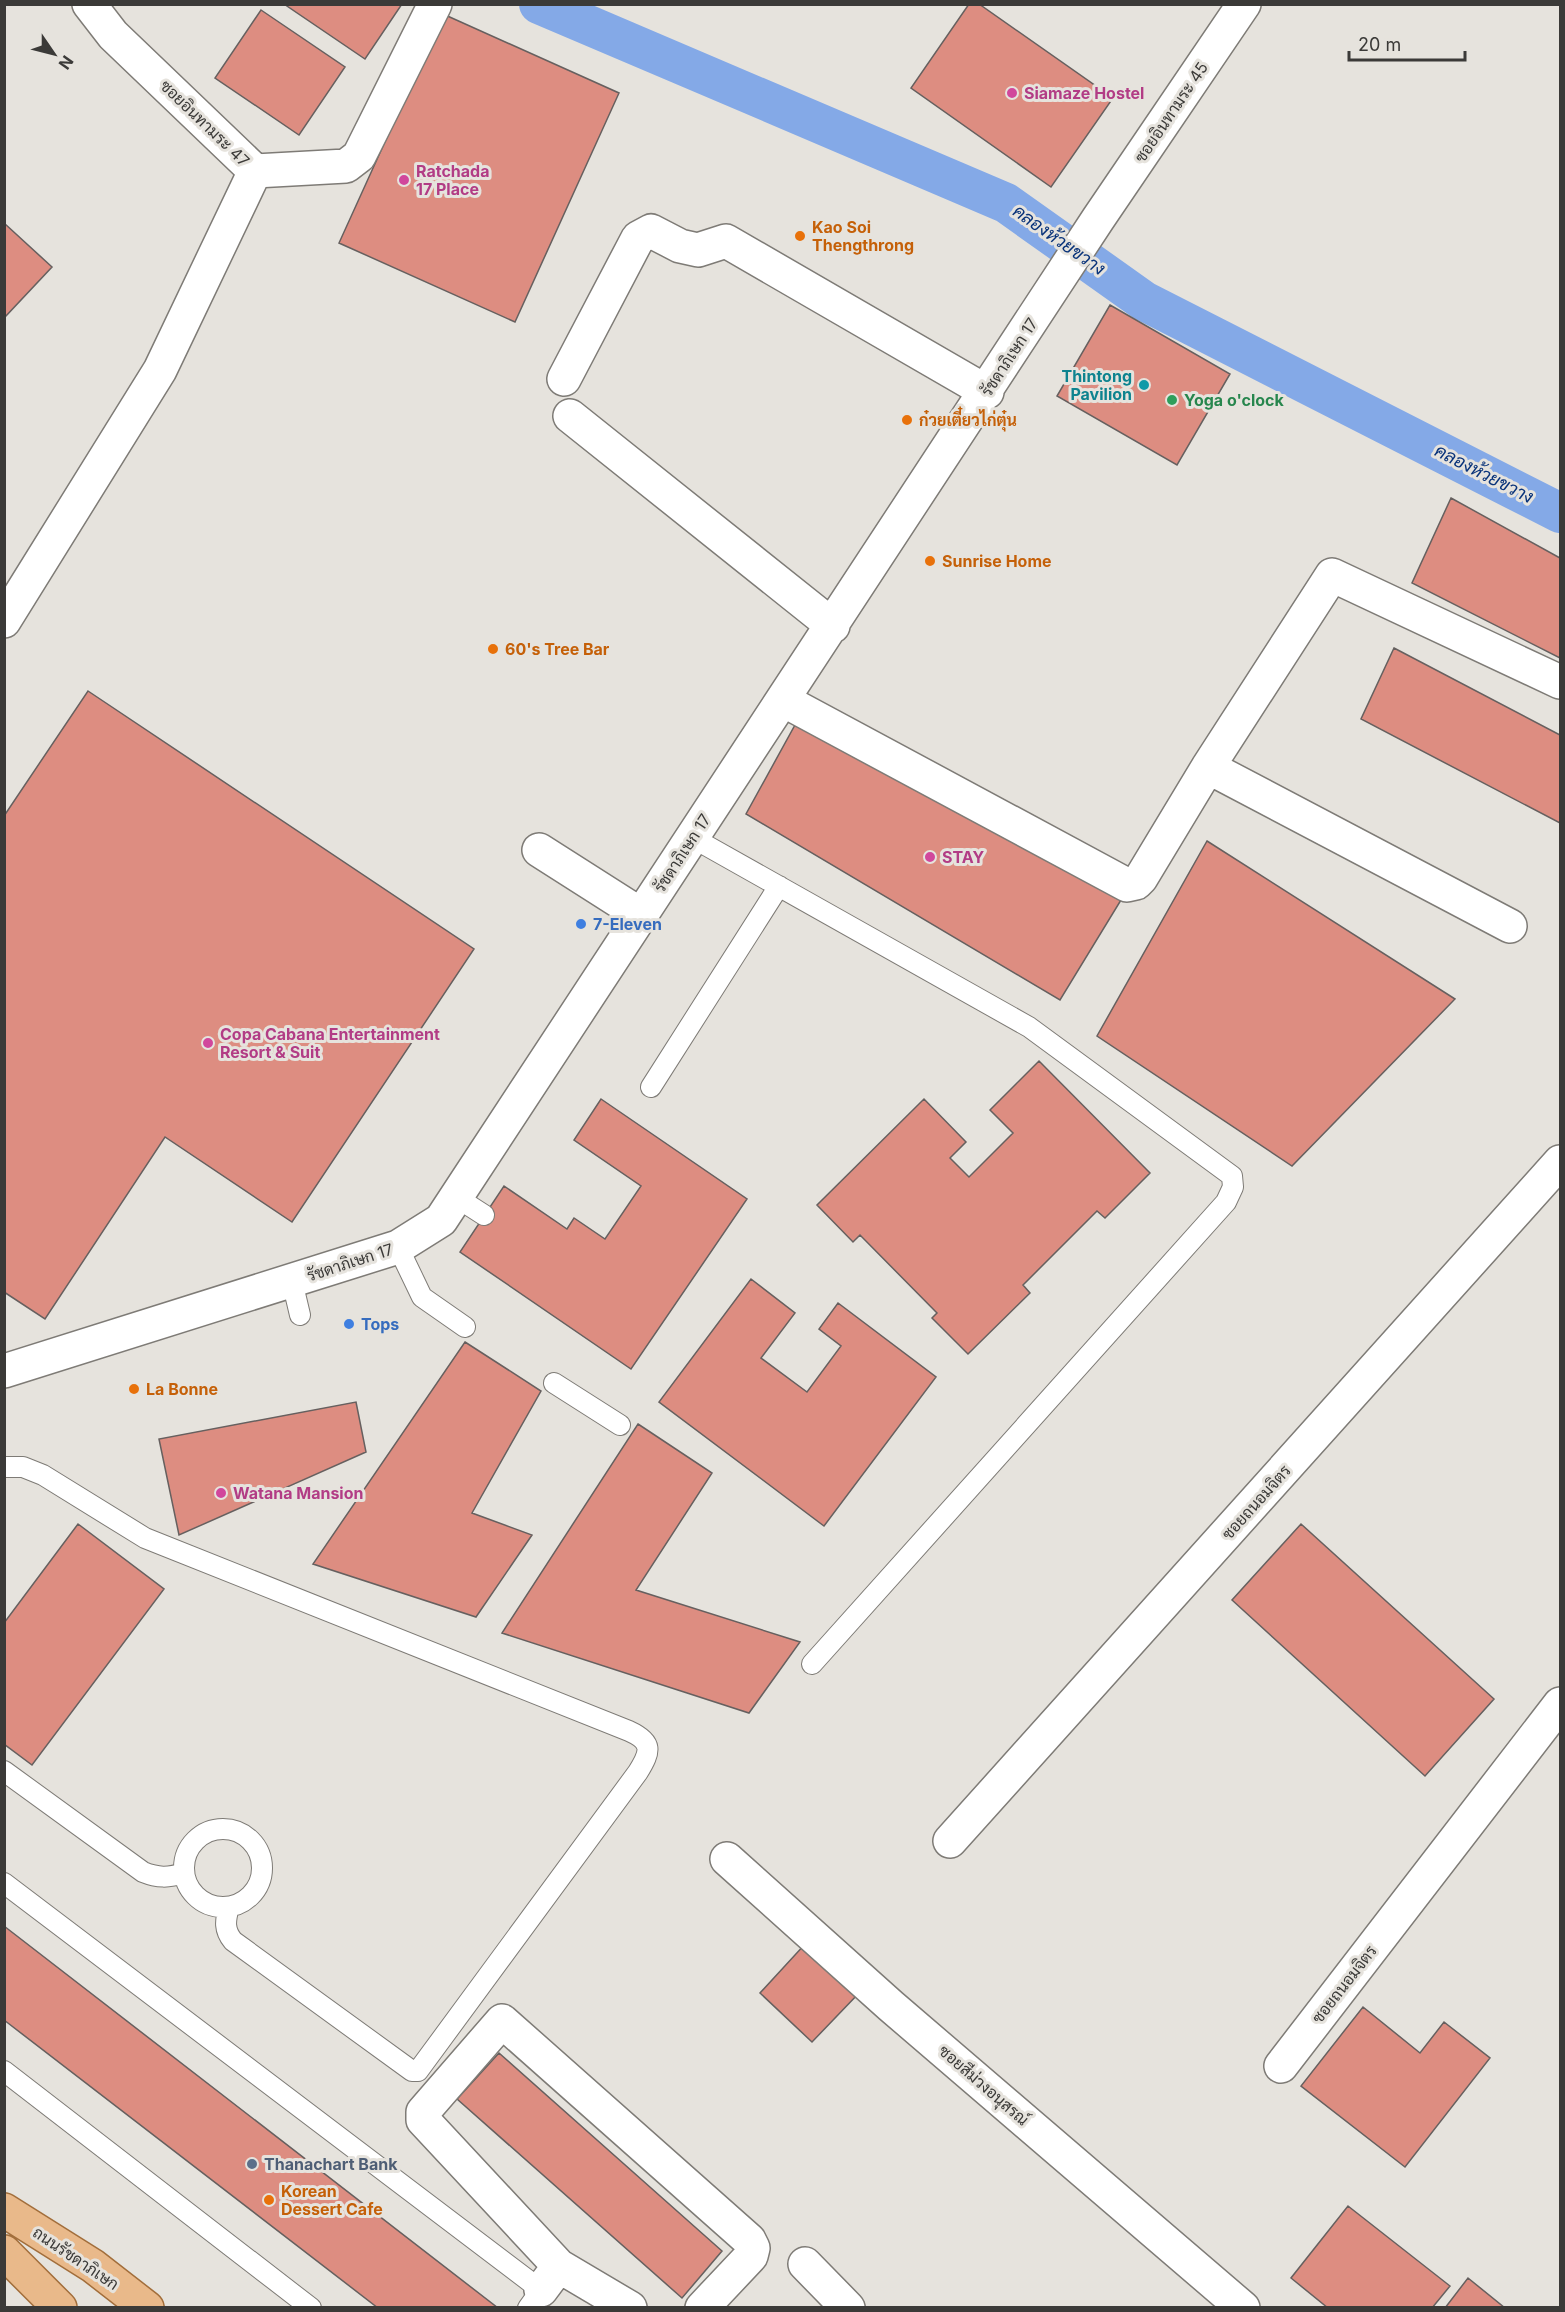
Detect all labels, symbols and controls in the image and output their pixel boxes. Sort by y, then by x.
north arrow [24,24,84,84]
scale bar [1349,24,1464,62]
text: 20 m [1358,34,1401,55]
text: N [55,52,78,73]
street label: ซอยอินทามระ 45 [1130,58,1212,166]
street label: ซอยอินทามระ 47 [156,75,254,171]
place label: Siamaze Hostel [1024,83,1144,103]
marker: Siamaze Hostel [1005,86,1019,100]
place label: Ratchada 17 Place [416,161,489,199]
marker: Ratchada 17 Place [397,173,411,187]
water label: คลองห้วยขวาง [1009,199,1110,279]
place label: Kao Soi Thengthrong [812,217,914,255]
marker: Kao Soi Thengthrong [793,229,807,243]
street label: รัชดาภิเษก 17 [976,314,1042,400]
place label: Thintong Pavilion [1061,366,1132,404]
marker: Thintong Pavilion [1137,378,1151,392]
place label: Yoga o'clock [1184,390,1285,410]
marker: Yoga o'clock [1165,393,1179,407]
place label: ก๋วยเตี๋ยวไก่ตุ๋น [919,406,1017,432]
marker: ก๋วยเตี๋ยวไก่ตุ๋น [900,413,914,427]
water label: คลองห้วยขวาง [1431,439,1537,507]
place label: Sunrise Home [942,551,1052,571]
marker: Sunrise Home [923,554,937,568]
place label: 60's Tree Bar [505,639,610,659]
marker: 60's Tree Bar [486,642,500,656]
street label: รัชดาภิเษก 17 [649,810,715,896]
place label: STAY [942,847,984,867]
marker: STAY [923,850,937,864]
place label: 7-Eleven [593,914,662,934]
marker: 7-Eleven [574,917,588,931]
place label: Copa Cabana Entertainment Resort & Suit [220,1024,440,1062]
marker: Copa Cabana Entertainment Resort & Suit [201,1036,215,1050]
street label: รัชดาภิเษก 17 [304,1239,396,1285]
place label: Tops [361,1314,399,1334]
marker: Tops [342,1317,356,1331]
place label: La Bonne [146,1379,218,1399]
marker: La Bonne [127,1382,141,1396]
street label: ซอยถนอมจิตร [1217,1460,1295,1543]
place label: Watana Mansion [233,1483,363,1503]
marker: Watana Mansion [214,1486,228,1500]
street label: ซอยถนอมจิตร [1307,1941,1381,2027]
street label: ซอยสีม่วงอนุสรณ์ [934,2039,1034,2131]
place label: Thanachart Bank [264,2154,398,2174]
marker: Thanachart Bank [245,2157,259,2171]
place label: Korean Dessert Cafe [281,2181,383,2219]
marker: Korean Dessert Cafe [262,2193,276,2207]
street label: ถนนรัชดาภิเษก [29,2222,123,2294]

